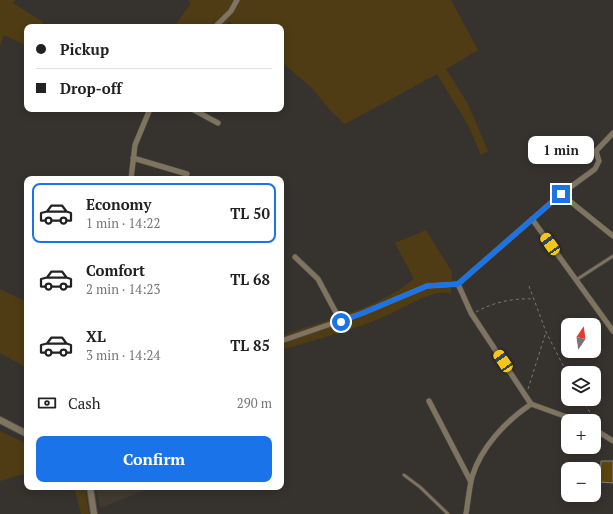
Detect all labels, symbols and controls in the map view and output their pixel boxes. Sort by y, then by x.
text: Pickup [60,39,109,59]
text: Drop-off [60,78,122,98]
callout: 1 min [528,136,594,164]
text: 1 min [543,141,579,159]
route end [552,185,570,203]
text: Economy [86,194,151,214]
icon: car [38,195,74,231]
text: TL 50 [230,203,270,223]
text: 1 min · 14:22 [86,214,160,232]
car [538,231,562,257]
text: Comfort [86,260,145,280]
icon: car [38,261,74,297]
text: TL 68 [230,269,270,289]
text: 2 min · 14:23 [86,280,160,298]
route start [332,313,350,331]
north arrow [561,318,601,358]
map controls [561,318,601,502]
text: XL [86,326,106,346]
icon: car [38,327,74,363]
text: TL 85 [230,335,270,355]
text: 3 min · 14:24 [86,346,160,364]
car [491,348,515,374]
button: layers [561,366,601,406]
icon: cash [36,392,58,414]
text: Cash [68,393,101,413]
text: 290 m [237,394,272,412]
button: + [561,414,601,454]
button: Confirm [36,436,272,482]
button: − [561,462,601,502]

